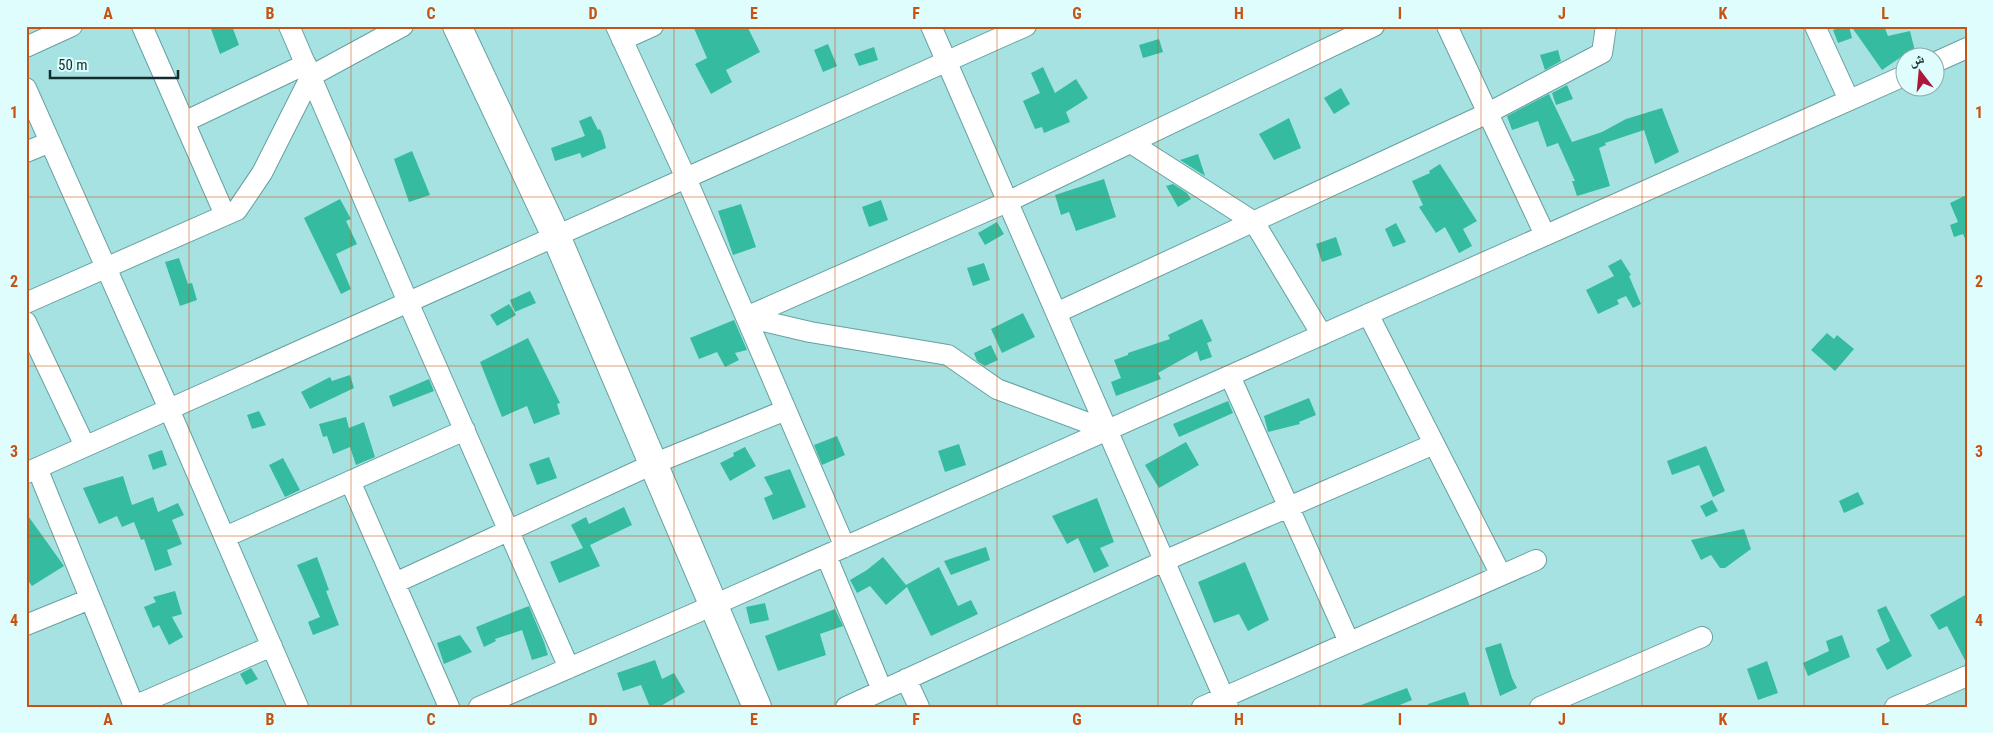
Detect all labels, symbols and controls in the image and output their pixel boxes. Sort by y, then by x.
text: A [103,4,113,23]
text: B [266,4,275,23]
text: C [426,4,436,23]
text: D [588,4,598,23]
text: E [750,4,758,23]
text: F [912,4,920,23]
text: G [1072,4,1082,23]
text: H [1234,4,1244,23]
text: I [1398,4,1402,23]
text: J [1558,4,1566,23]
text: K [1719,4,1728,23]
text: L [1881,4,1889,23]
scale bar [50,48,178,80]
north arrow [1896,48,1946,98]
text: ش [1907,50,1926,70]
text: 50 m [58,56,88,74]
text: 1 [10,103,18,122]
text: 1 [1975,103,1983,122]
text: 2 [10,272,18,291]
text: 2 [1975,272,1983,291]
text: 3 [10,442,18,461]
text: 3 [1975,442,1983,461]
text: 4 [10,611,18,630]
text: 4 [1975,611,1983,630]
text: A [103,710,113,729]
text: B [266,710,275,729]
text: C [426,710,436,729]
text: D [588,710,598,729]
text: E [750,710,758,729]
text: F [912,710,920,729]
text: G [1072,710,1082,729]
text: H [1234,710,1244,729]
text: I [1398,710,1402,729]
text: J [1558,710,1566,729]
text: K [1719,710,1728,729]
text: L [1881,710,1889,729]

